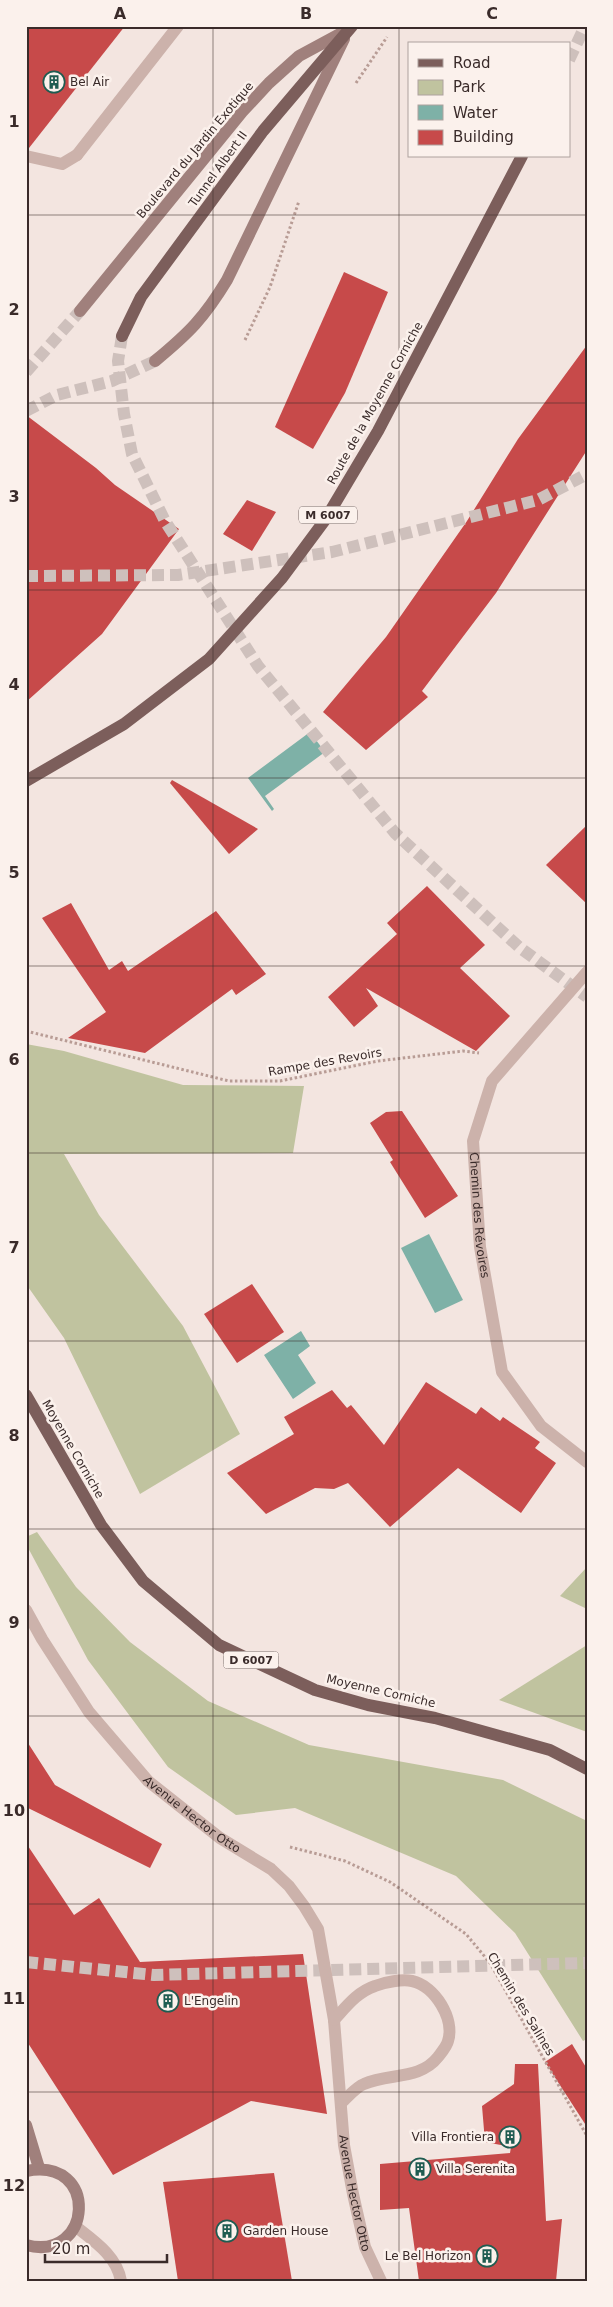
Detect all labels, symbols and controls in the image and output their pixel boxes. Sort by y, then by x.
text: A [114,4,127,23]
text: B [300,4,312,23]
text: C [486,4,498,23]
legend [408,42,570,158]
text: Road [453,54,491,72]
building icon: Bel Air [42,70,66,94]
place label: Bel Air [70,75,109,89]
text: Park [453,78,486,96]
street label: Boulevard du Jardin Exotique [134,79,256,221]
text: Water [453,104,498,122]
text: 1 [8,112,20,131]
text: Building [453,128,514,146]
street label: Tunnel Albert II [185,129,250,210]
text: 2 [8,300,20,319]
street label: Route de la Moyenne Corniche [324,319,426,487]
text: 3 [8,487,20,506]
road number: M 6007 [299,506,357,524]
text: 4 [8,675,20,694]
text: 5 [8,863,20,882]
street label: Rampe des Revoirs [267,1045,383,1079]
text: 6 [8,1050,20,1069]
street label: Chemin des Révoires [467,1152,492,1279]
text: 7 [8,1238,20,1257]
street label: Moyenne Corniche [39,1397,107,1501]
text: 8 [8,1426,20,1445]
text: 9 [8,1613,20,1632]
road number: D 6007 [224,1652,278,1668]
street label: Moyenne Corniche [325,1672,437,1710]
street label: Avenue Hector Otto [140,1773,243,1856]
text: 10 [3,1801,25,1820]
street label: Chemin des Salines [485,1950,557,2058]
text: 11 [3,1989,25,2008]
building icon: L'Engelin [156,1989,180,2013]
place label: L'Engelin [184,1994,238,2008]
building icon: Villa Frontiera [498,2125,522,2149]
place label: Villa Frontiera [412,2130,494,2144]
street label: Avenue Hector Otto [336,2134,373,2254]
building icon: Villa Serenita [408,2157,432,2181]
place label: Villa Serenita [436,2162,515,2176]
text: 12 [3,2176,25,2195]
building icon: Garden House [215,2219,239,2243]
place label: Garden House [243,2224,328,2238]
scale bar [45,2232,168,2264]
text: 20 m [52,2240,90,2258]
building icon: Le Bel Horizon [475,2244,499,2268]
place label: Le Bel Horizon [385,2249,471,2263]

